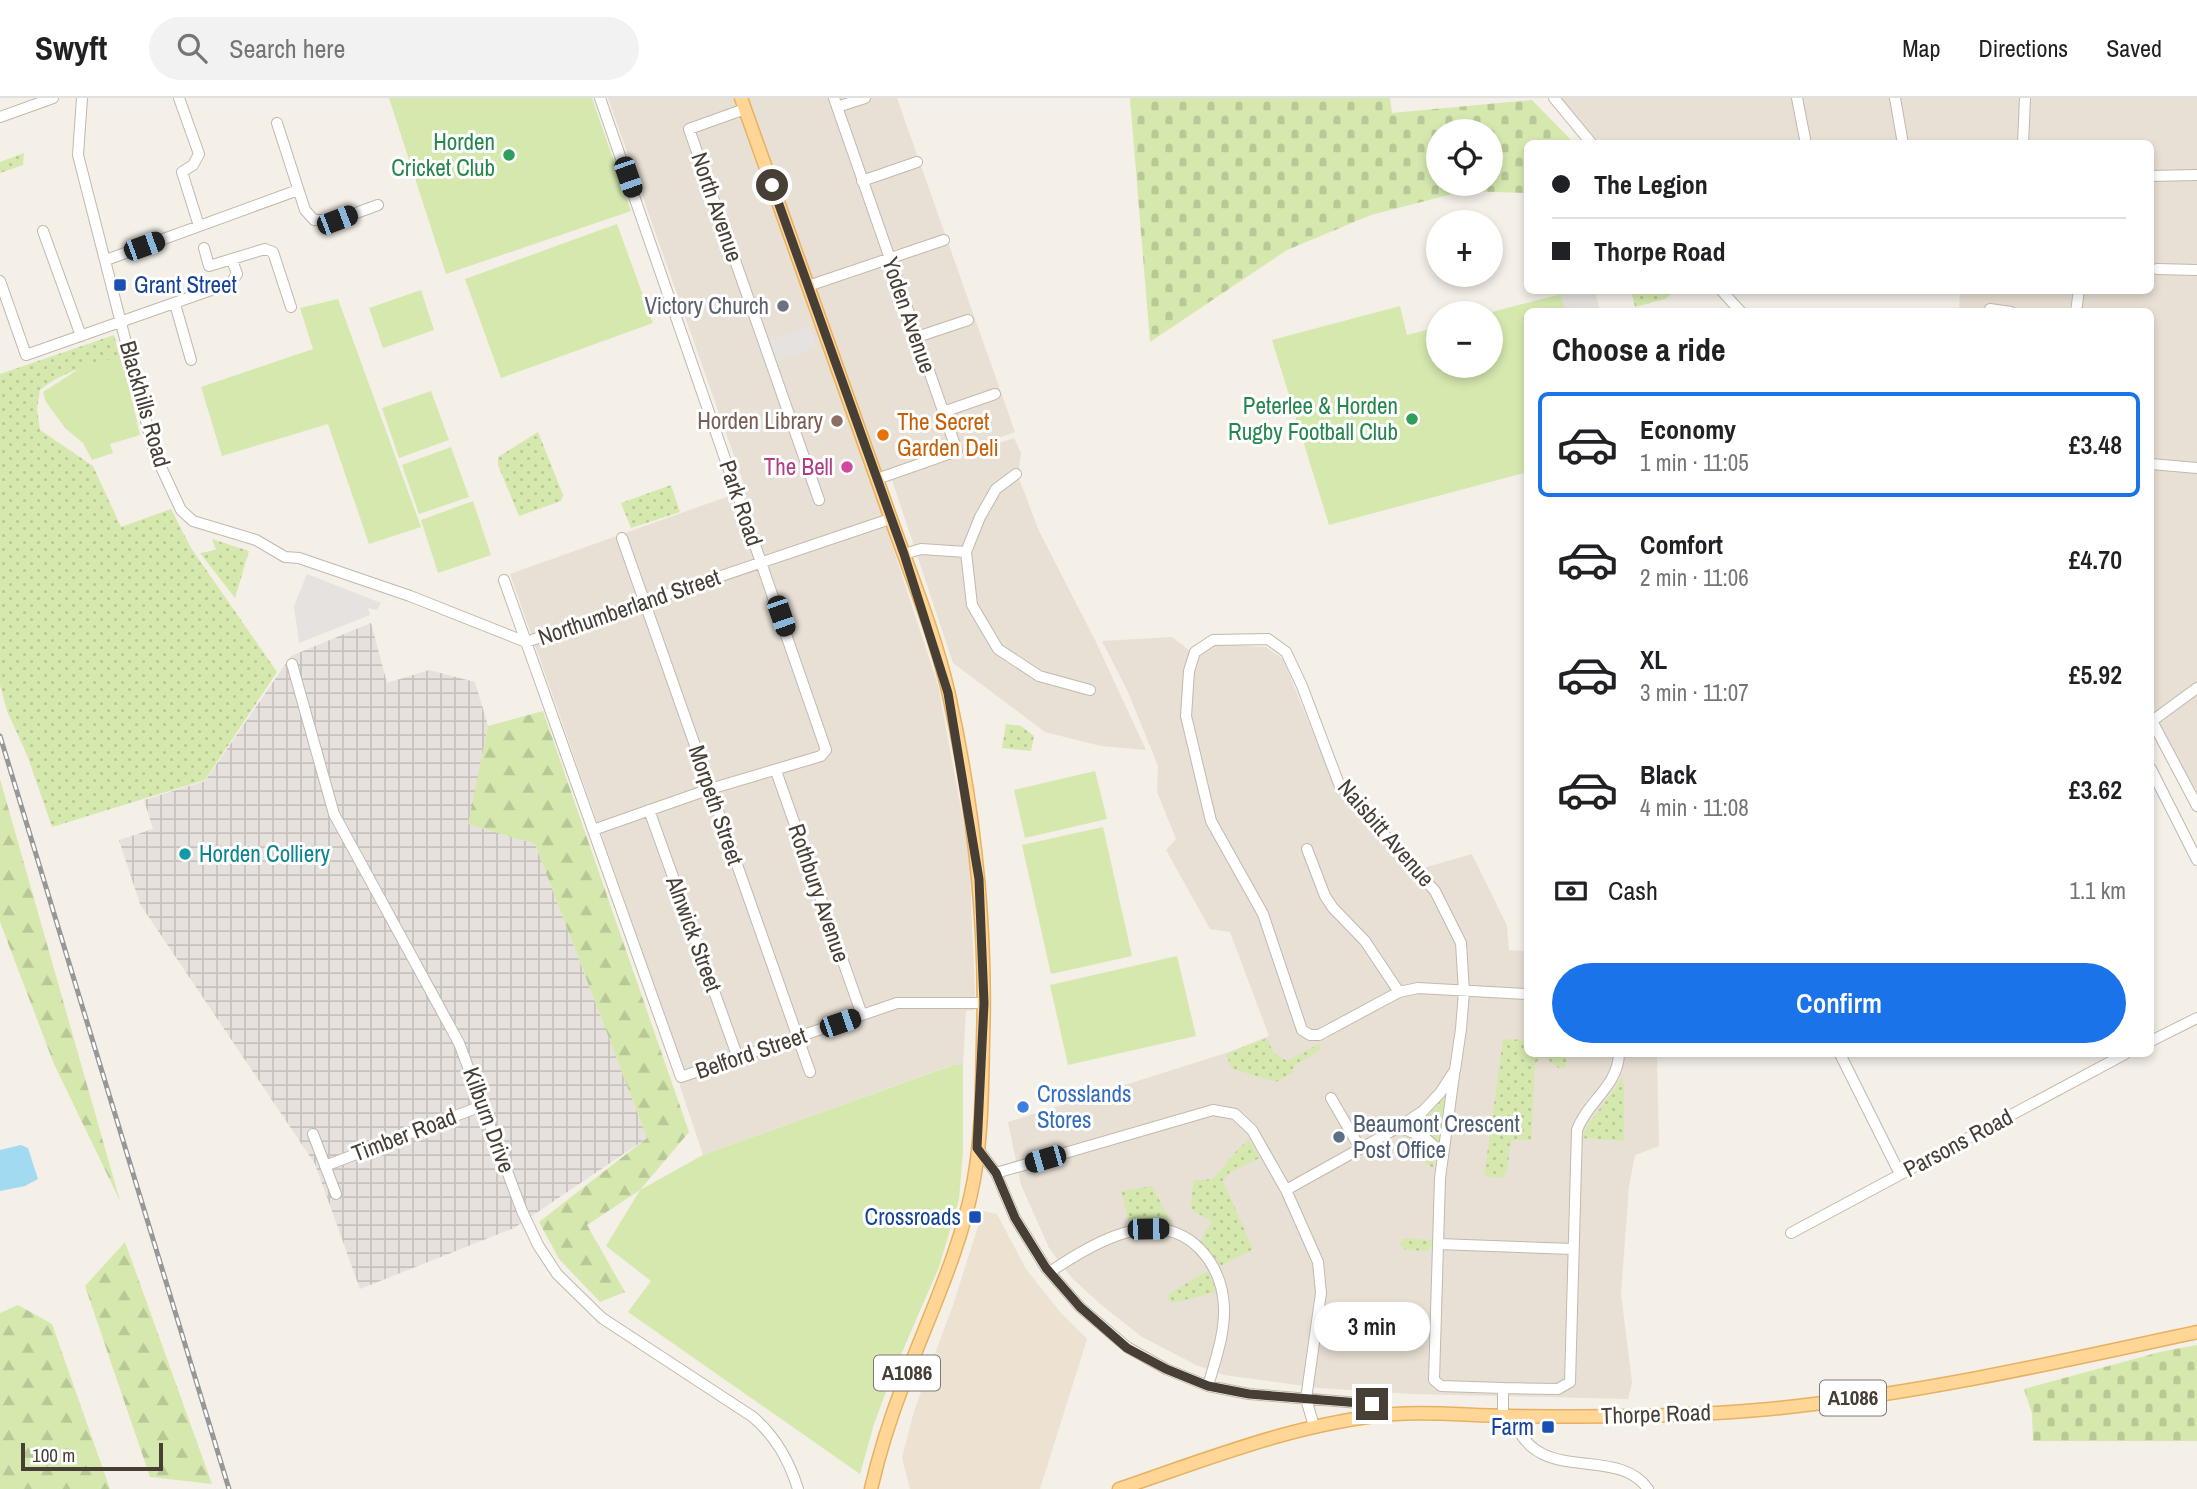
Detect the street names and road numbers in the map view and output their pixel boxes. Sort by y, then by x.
street label: North Avenue [684,148,751,266]
street label: Yoden Avenue [875,253,944,377]
street label: Blackhills Road [113,337,178,471]
street label: Park Road [712,456,771,550]
street label: Northumberland Street [534,561,724,652]
street label: Morpeth Street [682,741,751,869]
street label: Naisbitt Avenue [1331,772,1442,893]
street label: Rothbury Avenue [781,820,858,966]
street label: Alnwick Street [659,871,730,996]
street label: Belford Street [691,1019,810,1086]
street label: Kilburn Drive [456,1063,523,1177]
street label: Timber Road [347,1100,461,1169]
street label: Parsons Road [1898,1101,2018,1184]
road number: A1086 [874,1356,940,1390]
road number: A1086 [1820,1380,1886,1416]
street label: Thorpe Road [1600,1396,1712,1431]

